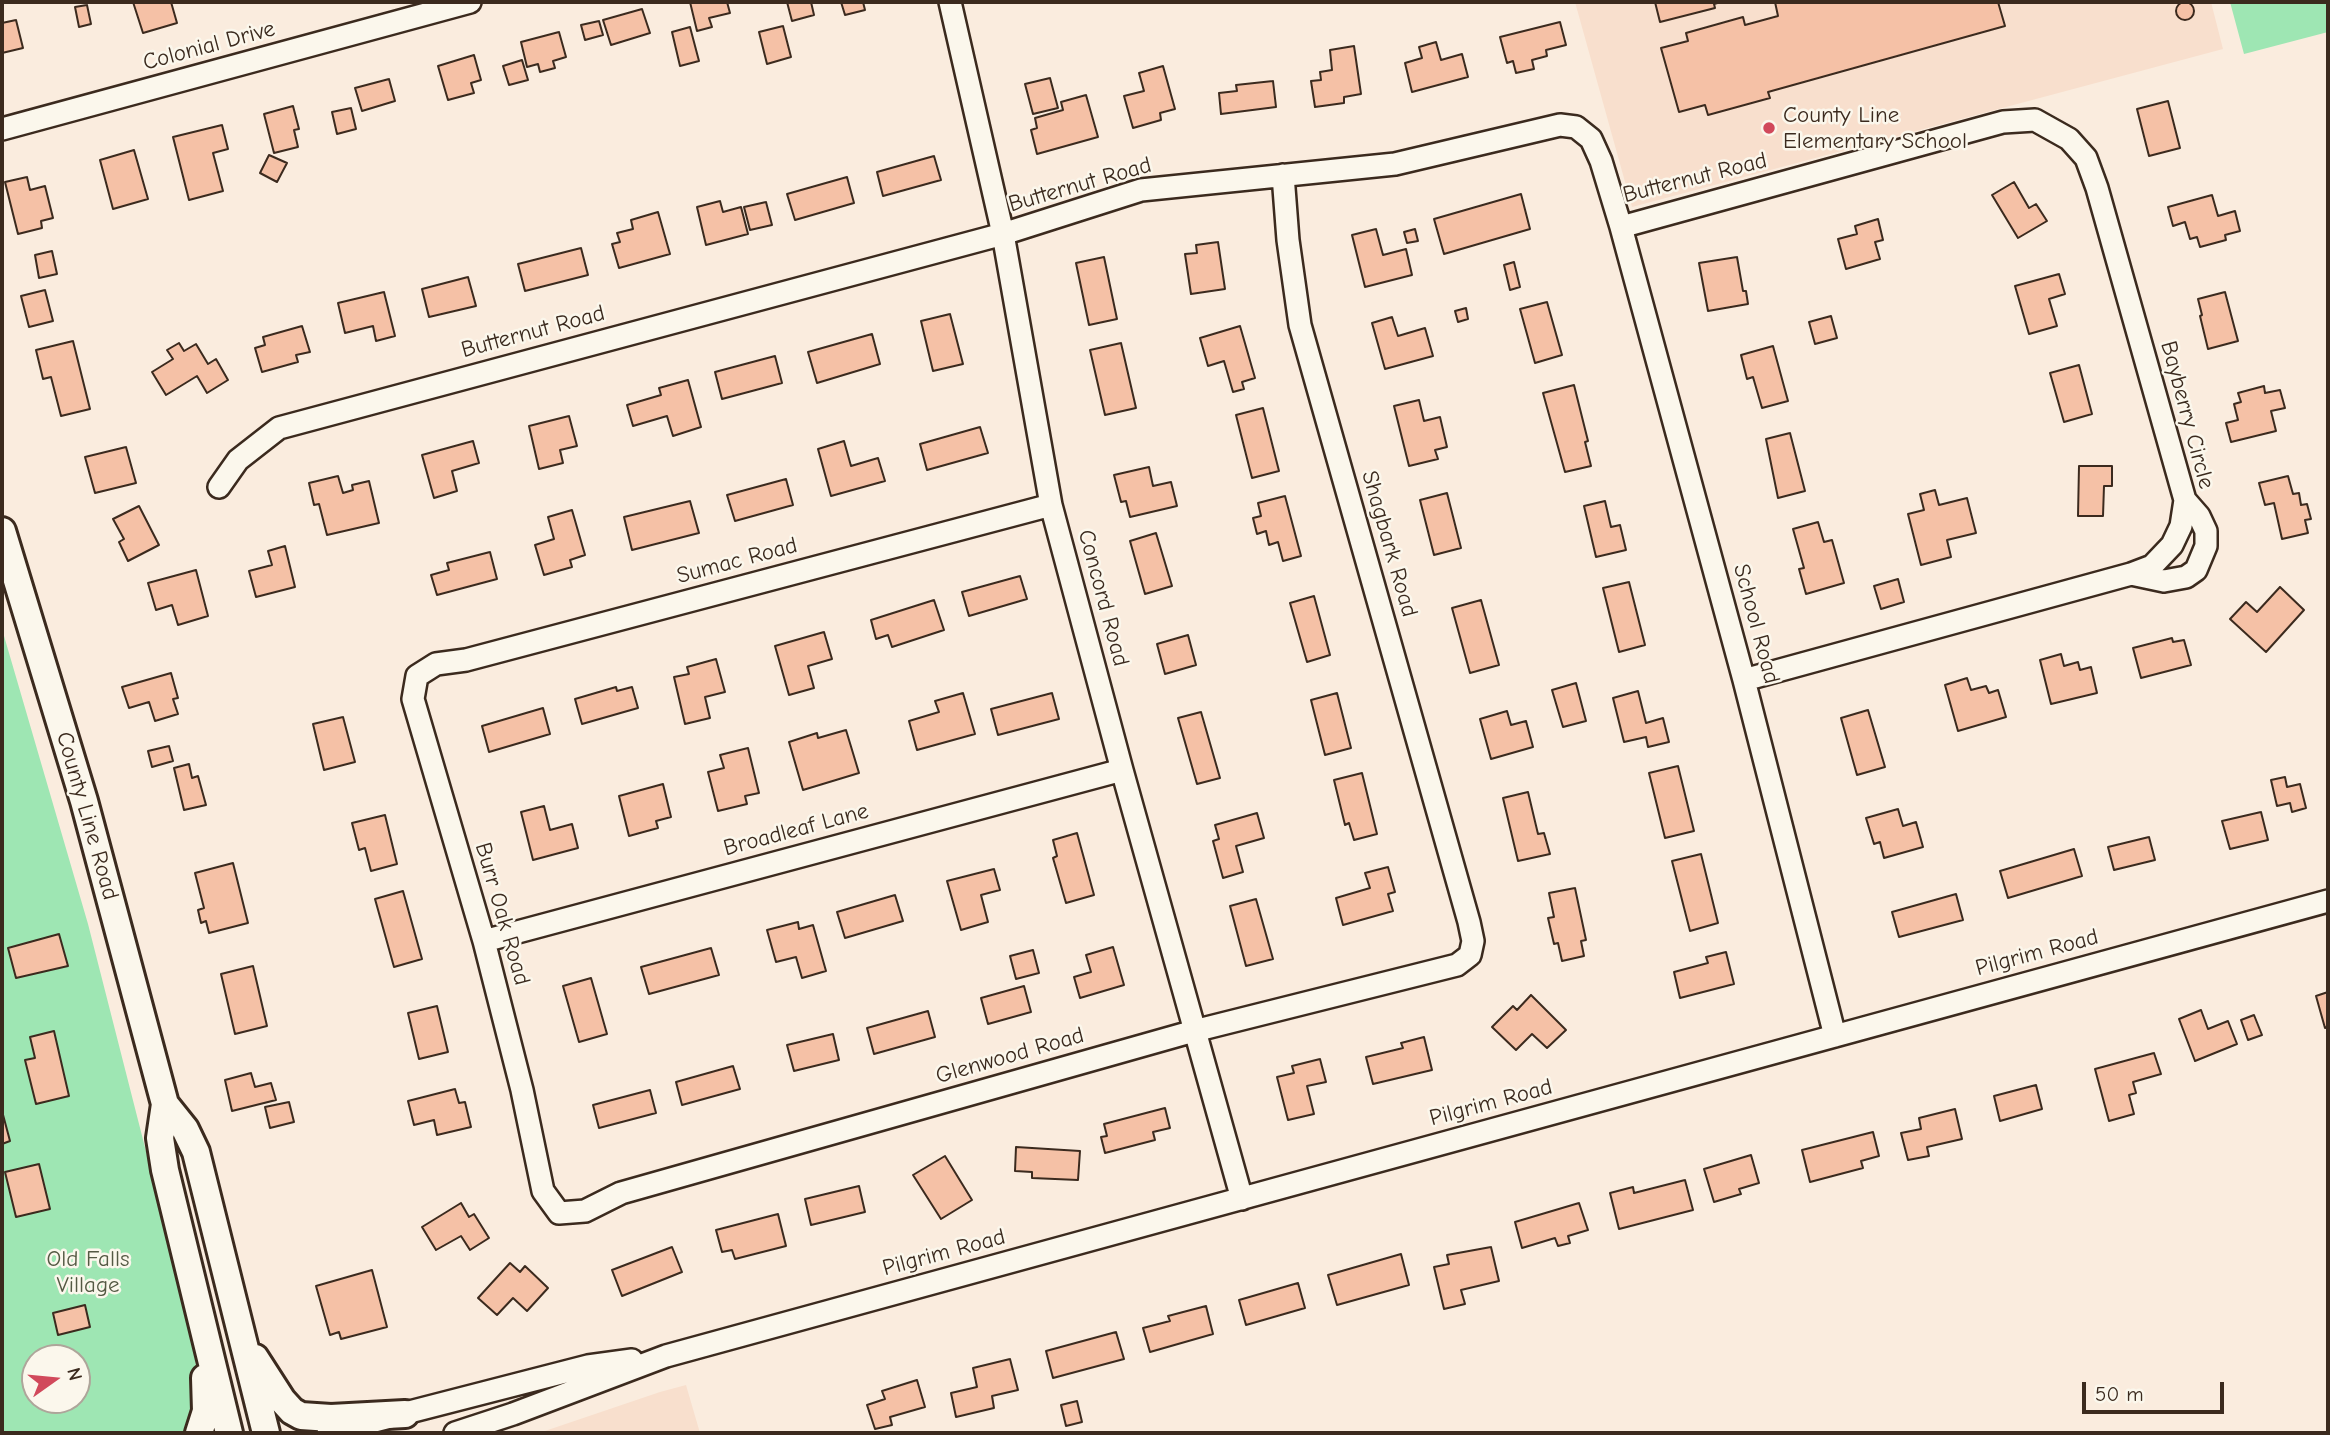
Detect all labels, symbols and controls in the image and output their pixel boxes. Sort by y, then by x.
street label: Colonial Drive [140,15,278,77]
place label: County Line Elementary School [1783,101,1967,155]
marker: County Line Elementary School [1761,120,1777,136]
street label: Butternut Road [1620,147,1770,209]
street label: Butternut Road [1005,151,1155,219]
street label: Butternut Road [458,300,608,364]
street label: Bayberry Circle [2154,338,2220,492]
street label: Shagbark Road [1355,468,1423,620]
street label: Concord Road [1072,527,1134,669]
street label: Sumac Road [674,532,800,590]
street label: School Road [1727,561,1785,687]
street label: County Line Road [50,729,124,903]
street label: Broadleaf Lane [720,797,872,863]
street label: Burr Oak Road [468,840,536,988]
street label: Pilgrim Road [1973,923,2101,983]
street label: Glenwood Road [933,1022,1087,1090]
street label: Pilgrim Road [1427,1073,1555,1133]
street label: Pilgrim Road [880,1223,1008,1283]
park label: Old Falls Village [46,1245,130,1299]
north arrow [21,1344,91,1414]
text: N [62,1365,87,1383]
scale bar [2085,1368,2227,1412]
text: 50 m [2095,1382,2144,1406]

